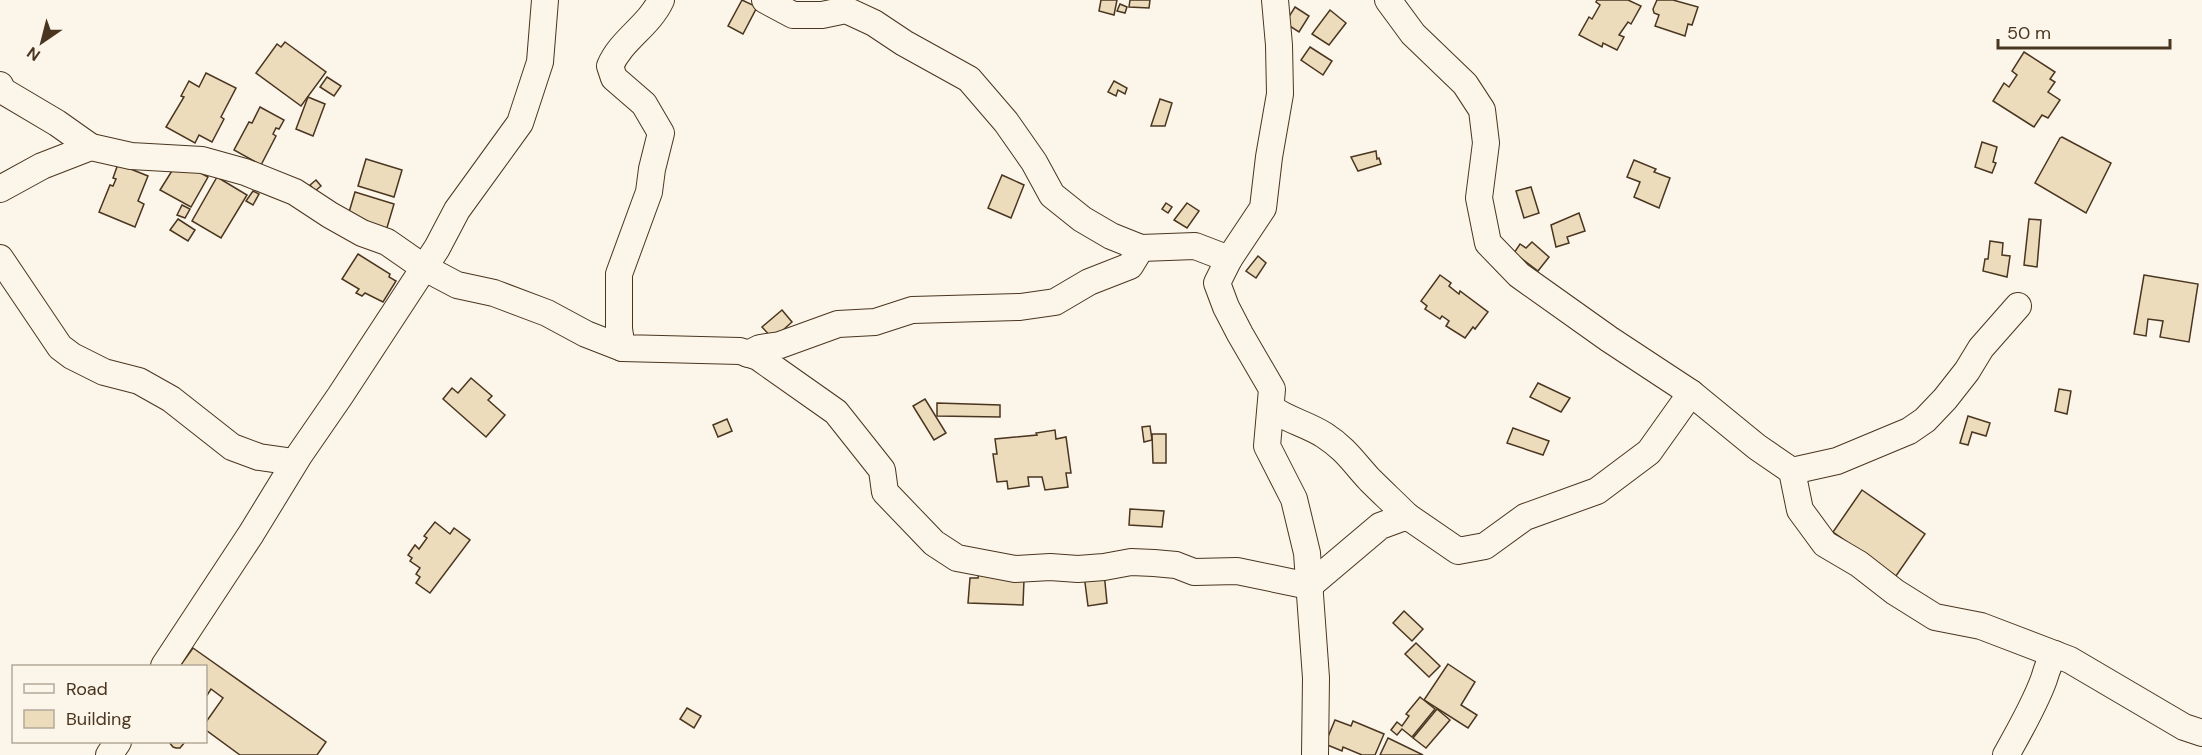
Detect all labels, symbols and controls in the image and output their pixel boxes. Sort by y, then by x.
north arrow [12,12,72,72]
scale bar [1998,12,2170,50]
text: 50 m [2007,21,2051,45]
text: N [23,42,44,66]
legend [12,665,207,743]
text: Road [66,677,108,701]
text: Building [66,707,131,731]

